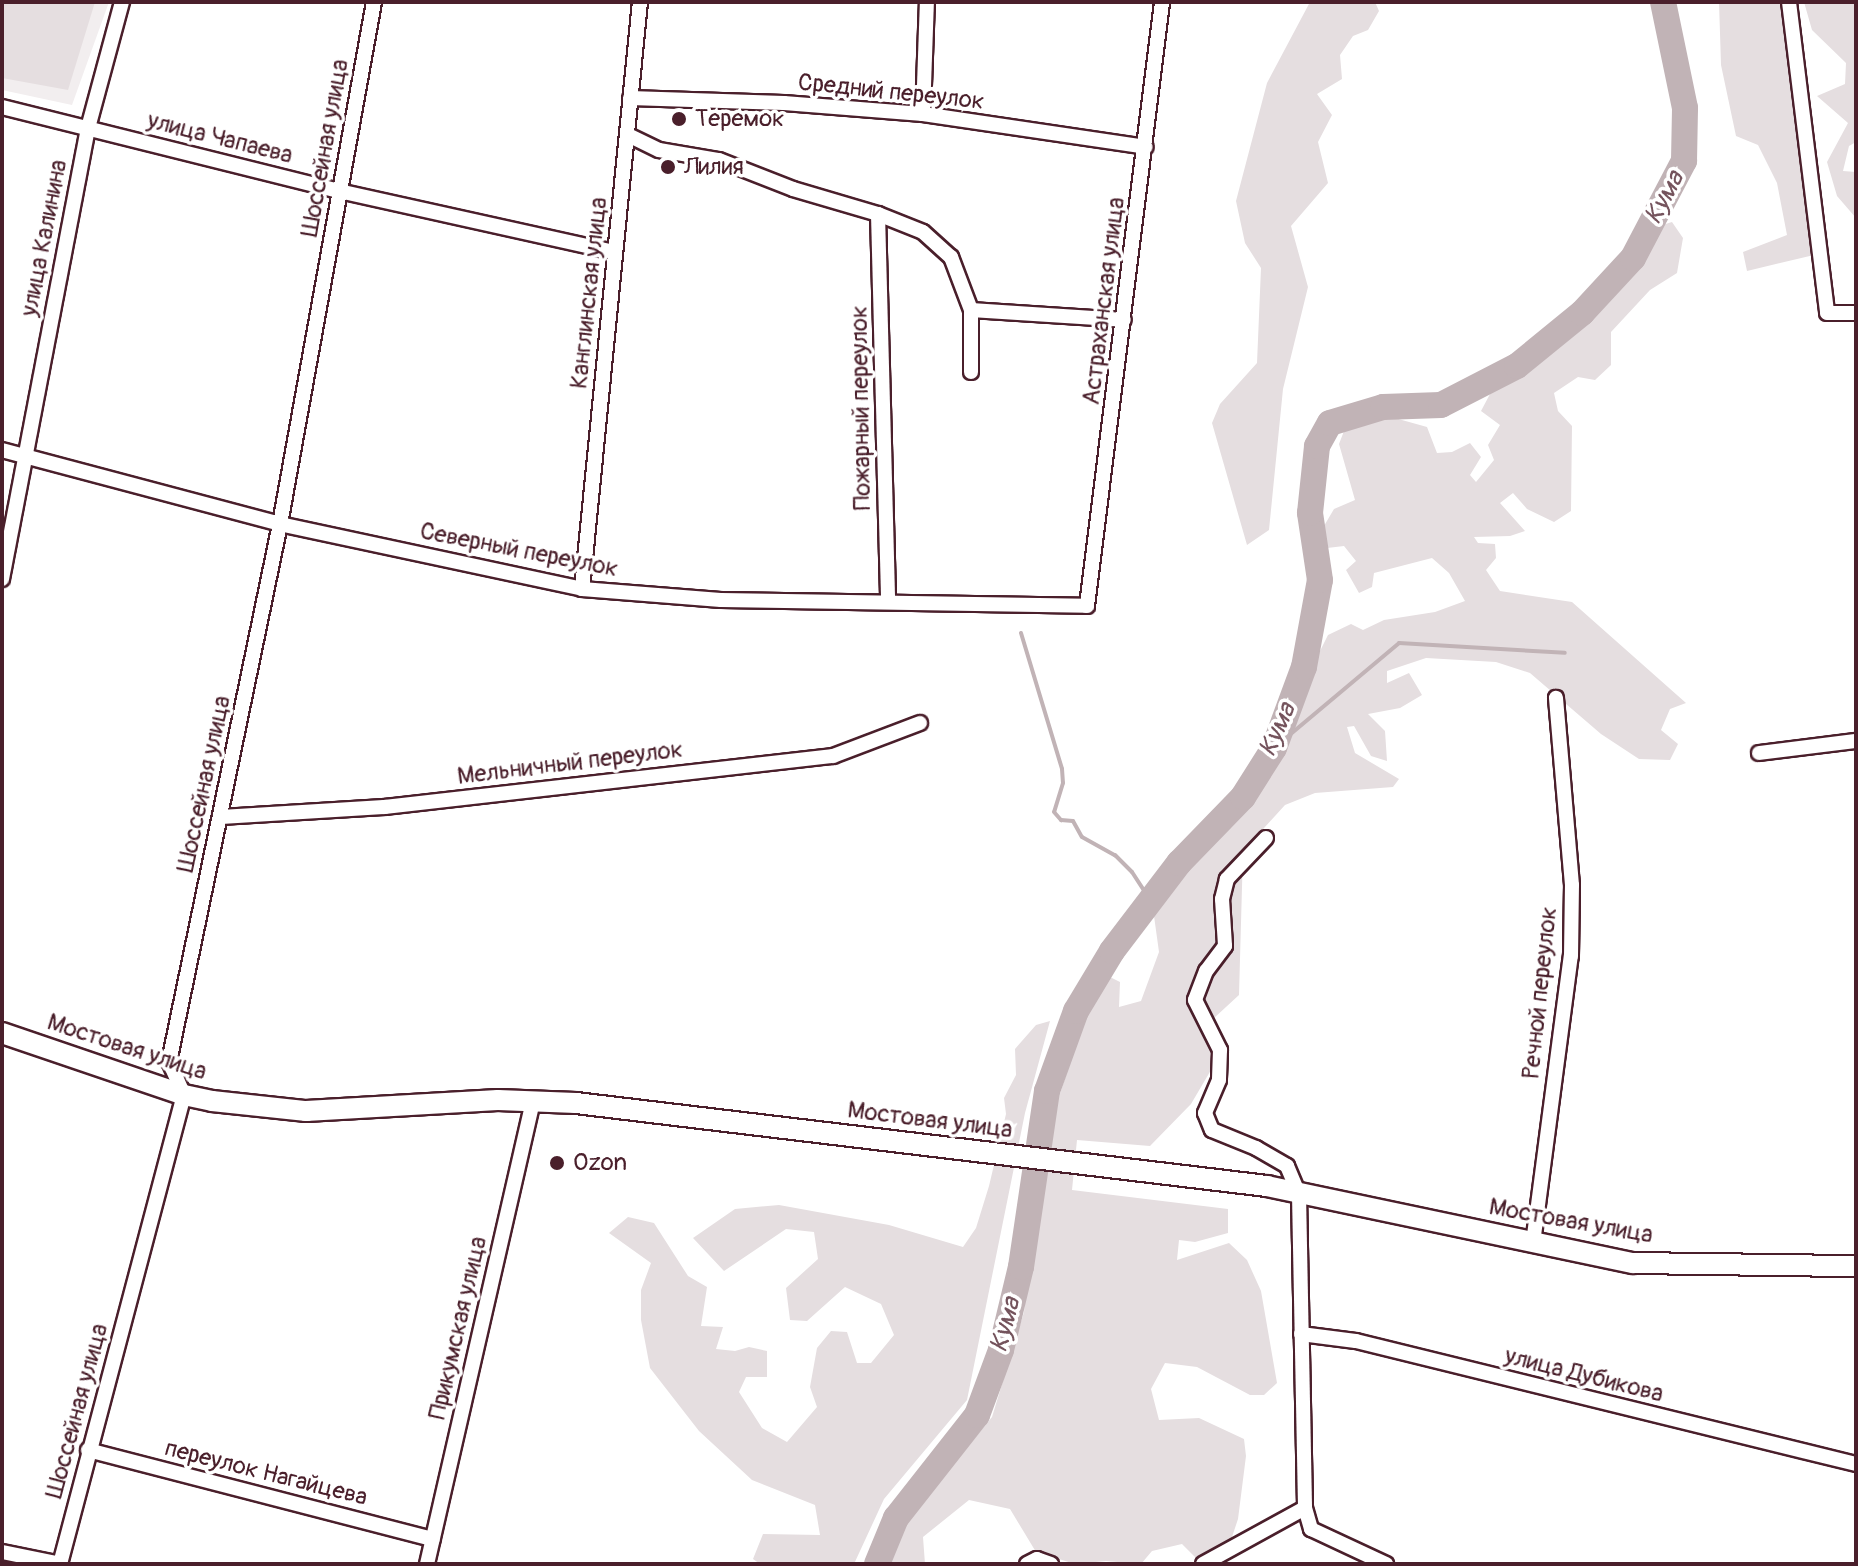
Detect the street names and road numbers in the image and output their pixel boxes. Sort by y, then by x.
street label: Шоссейная улица [295,57,355,239]
street label: Средний переулок [796,68,986,116]
street label: улица Чапаева [144,106,296,170]
street label: улица Калинина [15,157,73,319]
street label: Канглинская улица [565,196,613,390]
street label: Астраханская улица [1077,196,1131,406]
street label: Пожарный переулок [845,305,877,511]
street label: Северный переулок [418,517,620,583]
street label: Шоссейная улица [171,693,237,875]
street label: Мельничный переулок [456,735,684,791]
street label: Речной переулок [1517,906,1563,1080]
street label: Мостовая улица [44,1008,210,1086]
street label: Мостовая улица [846,1096,1014,1144]
street label: Мостовая улица [1487,1192,1655,1250]
street label: Прикумская улица [423,1234,493,1422]
street label: Шоссейная улица [40,1321,114,1501]
street label: улица Дубикова [1502,1341,1666,1409]
street label: переулок Нагайцева [162,1434,370,1512]

